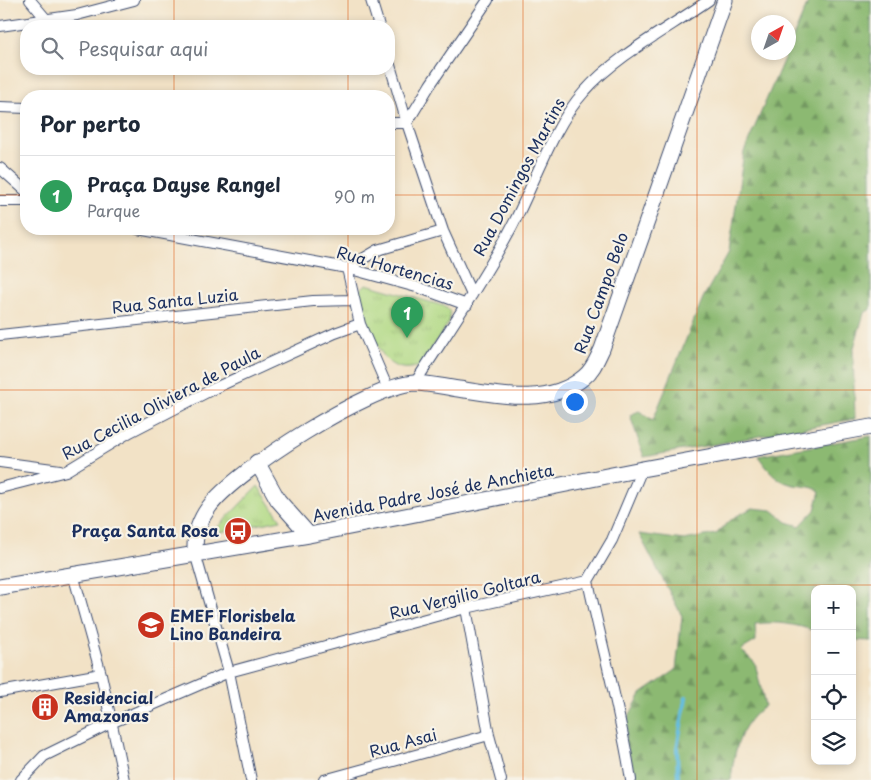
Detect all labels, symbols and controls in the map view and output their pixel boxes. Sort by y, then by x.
north arrow [751,15,796,60]
search box [20,20,395,75]
icon: search [38,34,66,62]
text: Pesquisar aqui [78,34,208,62]
street label: Rua Domingos Martins [466,93,570,260]
text: Por perto [40,107,140,139]
text: Praça Dayse Rangel [87,170,281,198]
text: 1 [52,184,60,208]
text: 90 m [334,184,375,208]
text: Parque [87,198,140,222]
street label: Rua Campo Belo [567,228,633,357]
street label: Rua Hortencias [334,239,457,295]
street label: Rua Santa Luzia [111,281,239,319]
pin: 1 [391,297,423,338]
street label: Rua Cecilia Oliviera de Paula [57,340,264,465]
your location [562,389,588,415]
street label: Avenida Padre José de Anchieta [310,457,555,527]
bus stop icon: Praça Santa Rosa [223,516,253,546]
place label: Praça Santa Rosa [72,518,219,542]
street label: Rua Vergilio Goltara [387,564,543,624]
map controls [811,585,856,765]
button: + [811,585,856,630]
place label: EMEF Florisbela Lino Bandeira [170,603,296,645]
school or university icon: EMEF Florisbela Lino Bandeira [136,610,166,640]
button: − [811,630,856,675]
button: locate [811,675,856,720]
place label: Residencial Amazonas [64,685,153,727]
building icon: Residencial Amazonas [30,692,60,722]
button: layers [811,720,856,765]
street label: Rua Asai [366,721,439,763]

